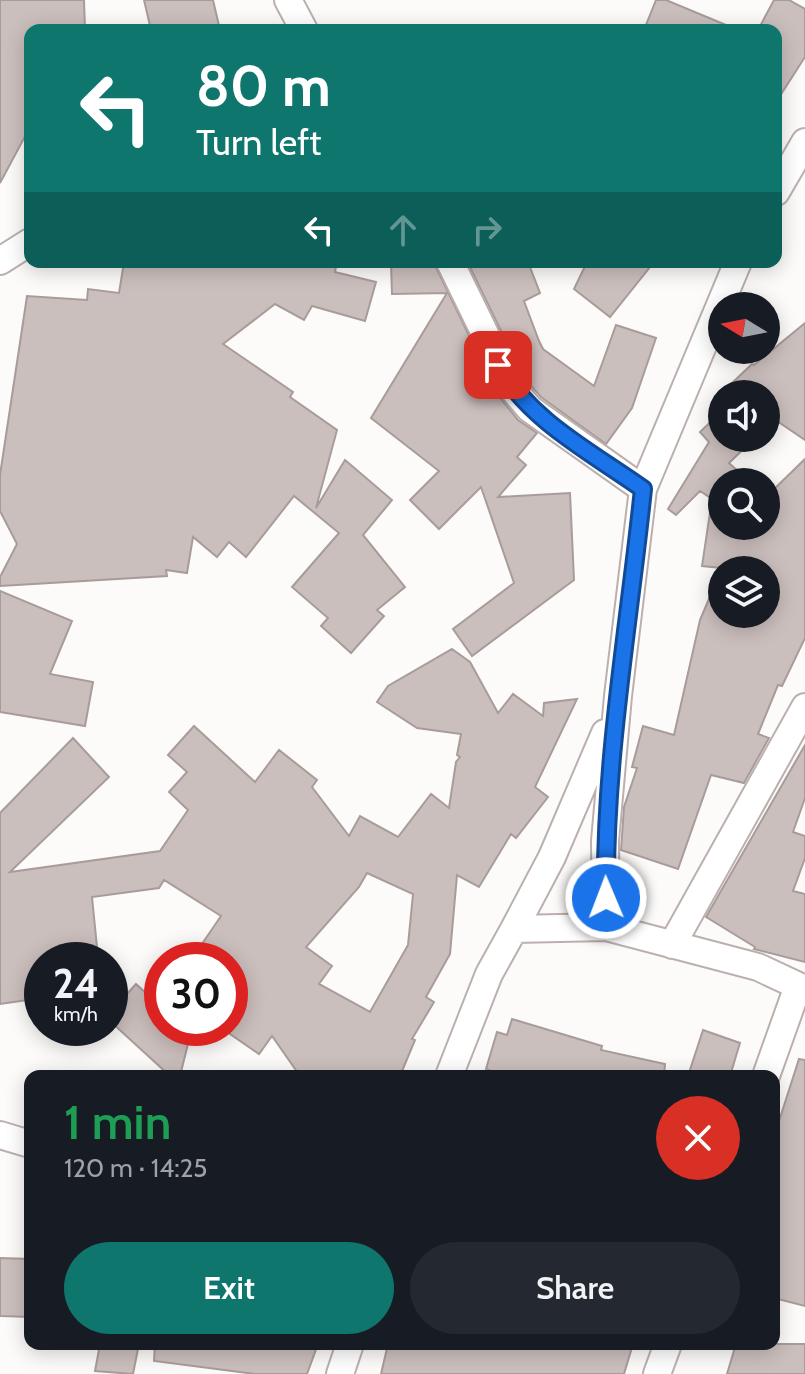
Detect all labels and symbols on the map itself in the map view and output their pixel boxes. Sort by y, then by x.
north arrow [708,292,780,364]
pin [464,331,532,399]
position arrow [564,856,648,940]
speed limit sign: 30 [144,942,248,1046]

